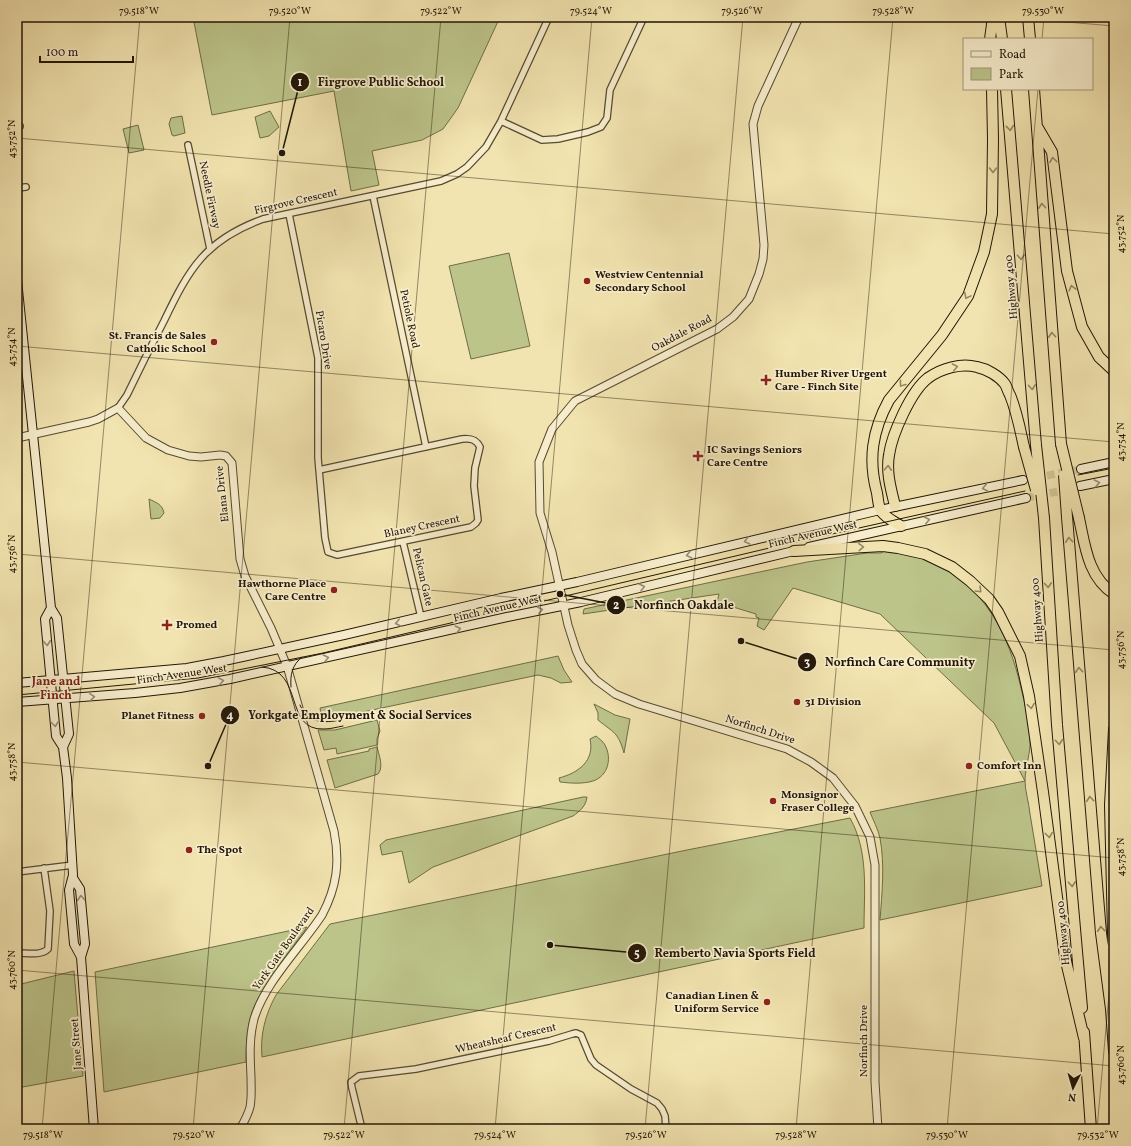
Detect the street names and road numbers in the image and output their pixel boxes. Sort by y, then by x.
street label: Needle Firway [195,160,224,230]
street label: Firgrove Crescent [253,185,339,219]
street label: Highway 400 [1002,254,1022,320]
street label: Petiole Road [395,288,423,350]
street label: Picaro Drive [311,309,335,371]
street label: Oakdale Road [649,312,715,356]
street label: Elana Drive [213,465,233,523]
street label: Blaney Crescent [383,512,462,542]
street label: Finch Avenue West [767,517,859,553]
street label: Pelican Gate [408,546,436,608]
street label: Highway 400 [1028,577,1048,643]
street label: Finch Avenue West [452,591,544,627]
street label: Finch Avenue West [136,661,228,689]
street label: Norfinch Drive [723,712,797,748]
street label: Highway 400 [1054,900,1074,966]
street label: York Gate Boulevard [250,904,318,994]
street label: Norfinch Drive [857,1005,872,1077]
street label: Jane Street [68,1017,86,1070]
street label: Wheatsheaf Crescent [454,1020,558,1058]

